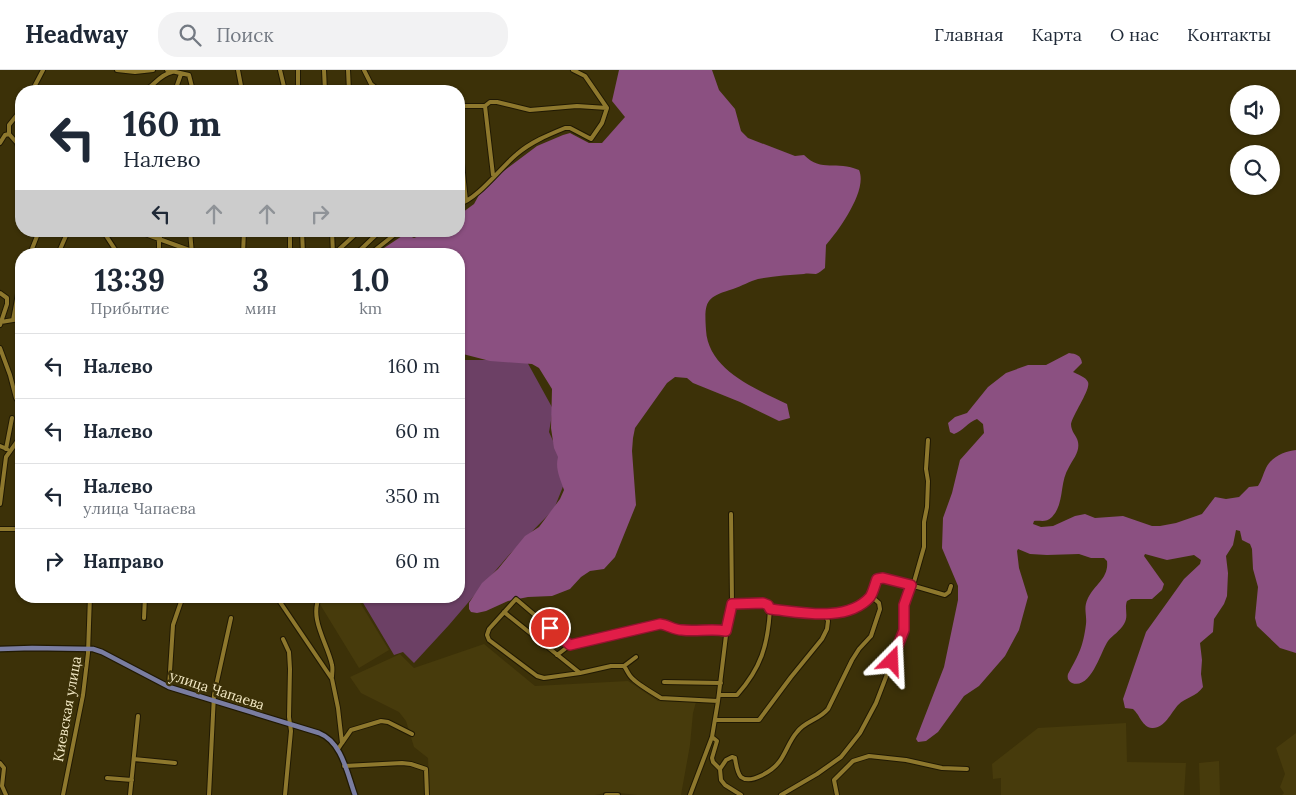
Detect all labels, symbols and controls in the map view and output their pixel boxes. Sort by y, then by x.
search box [158,12,508,57]
text: Headway [25,19,128,50]
icon: search [176,21,204,49]
text: Поиск [216,23,274,47]
text: Главная [934,23,1003,46]
text: Карта [1031,23,1082,46]
text: О нас [1110,23,1159,46]
text: Контакты [1187,23,1271,46]
map controls [1230,85,1280,195]
button: sound [1230,85,1280,135]
text: 160 m [123,101,221,146]
icon: left [40,105,105,170]
text: Налево [123,145,201,173]
button: search [1230,145,1280,195]
icon: left [147,200,175,228]
icon: ahead [200,200,228,228]
icon: ahead [253,200,281,228]
icon: right [306,200,334,228]
text: 13:39 [95,261,165,299]
text: 3 [252,261,269,299]
text: 1.0 [352,261,390,299]
text: Прибытие [90,298,169,318]
text: мин [245,298,276,318]
text: km [359,298,382,318]
icon: left [40,352,68,380]
text: Налево [83,354,153,378]
text: 160 m [388,354,440,378]
icon: left [40,417,68,445]
text: Налево [83,419,153,443]
text: 60 m [395,419,440,443]
text: Налево [83,474,153,498]
icon: left [40,482,68,510]
text: 350 m [385,484,440,508]
text: улица Чапаева [83,498,196,518]
icon: right [40,547,68,575]
text: Направо [83,549,164,573]
text: 60 m [395,549,440,573]
pin [529,607,571,649]
icon: arrive [536,614,564,642]
position arrow [865,634,917,686]
street label: Киевская улица [49,655,85,763]
street label: улица Чапаева [167,666,267,714]

